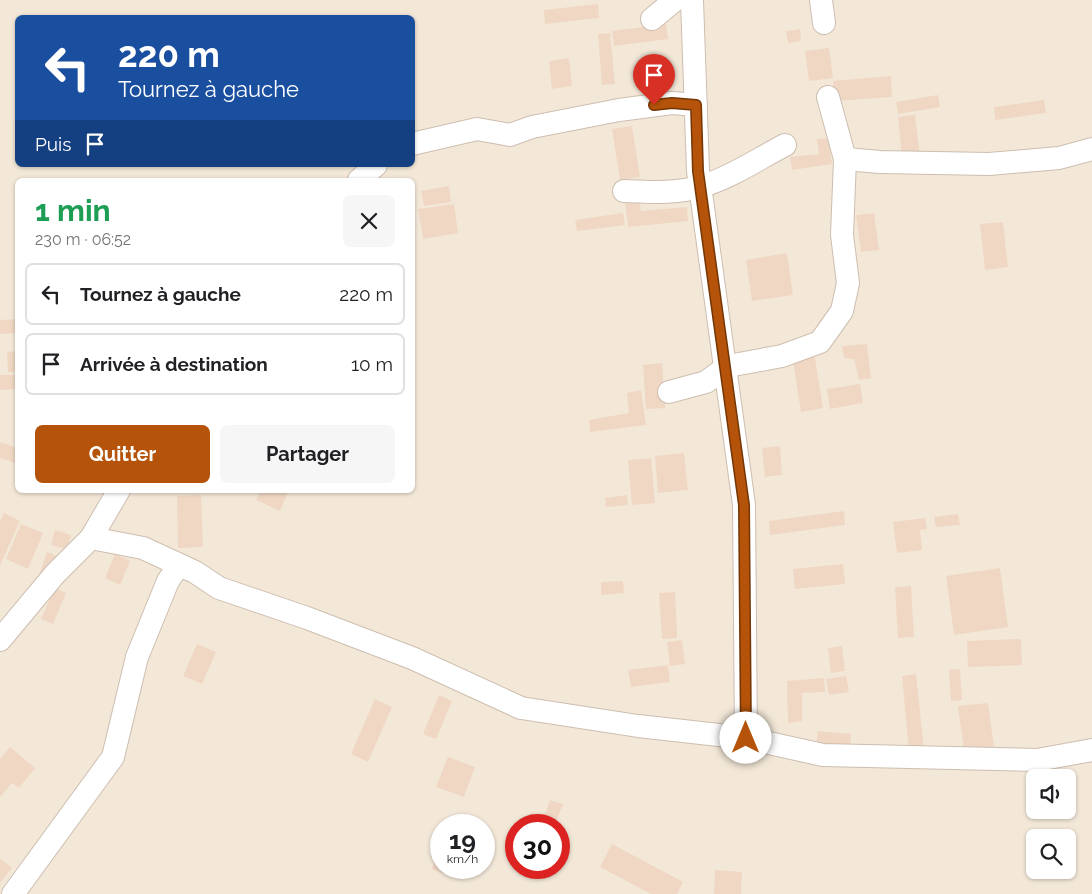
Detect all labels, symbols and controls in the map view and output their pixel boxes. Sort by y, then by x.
text: 220 m [118,34,220,75]
icon: left [35,35,100,100]
pin [633,54,675,105]
icon: arrive [640,61,668,89]
text: Tournez à gauche [118,76,299,102]
icon: arrive [81,130,109,158]
text: Puis [35,133,71,155]
text: 1 min [35,193,111,228]
button: close [343,195,395,247]
text: 230 m · 06:52 [35,230,131,249]
icon: left [37,280,65,308]
text: Tournez à gauche [80,283,241,305]
text: 220 m [339,283,393,305]
icon: arrive [37,350,65,378]
text: Arrivée à destination [80,353,268,375]
text: 10 m [351,353,393,375]
button: Quitter [35,425,210,483]
button: Partager [220,425,395,483]
position arrow [719,711,771,763]
map controls [1026,769,1076,879]
button: sound [1026,769,1076,819]
speed limit sign: 30 [505,814,570,879]
text: 19 [449,825,476,855]
button: search [1026,829,1076,879]
text: km/h [447,852,478,866]

